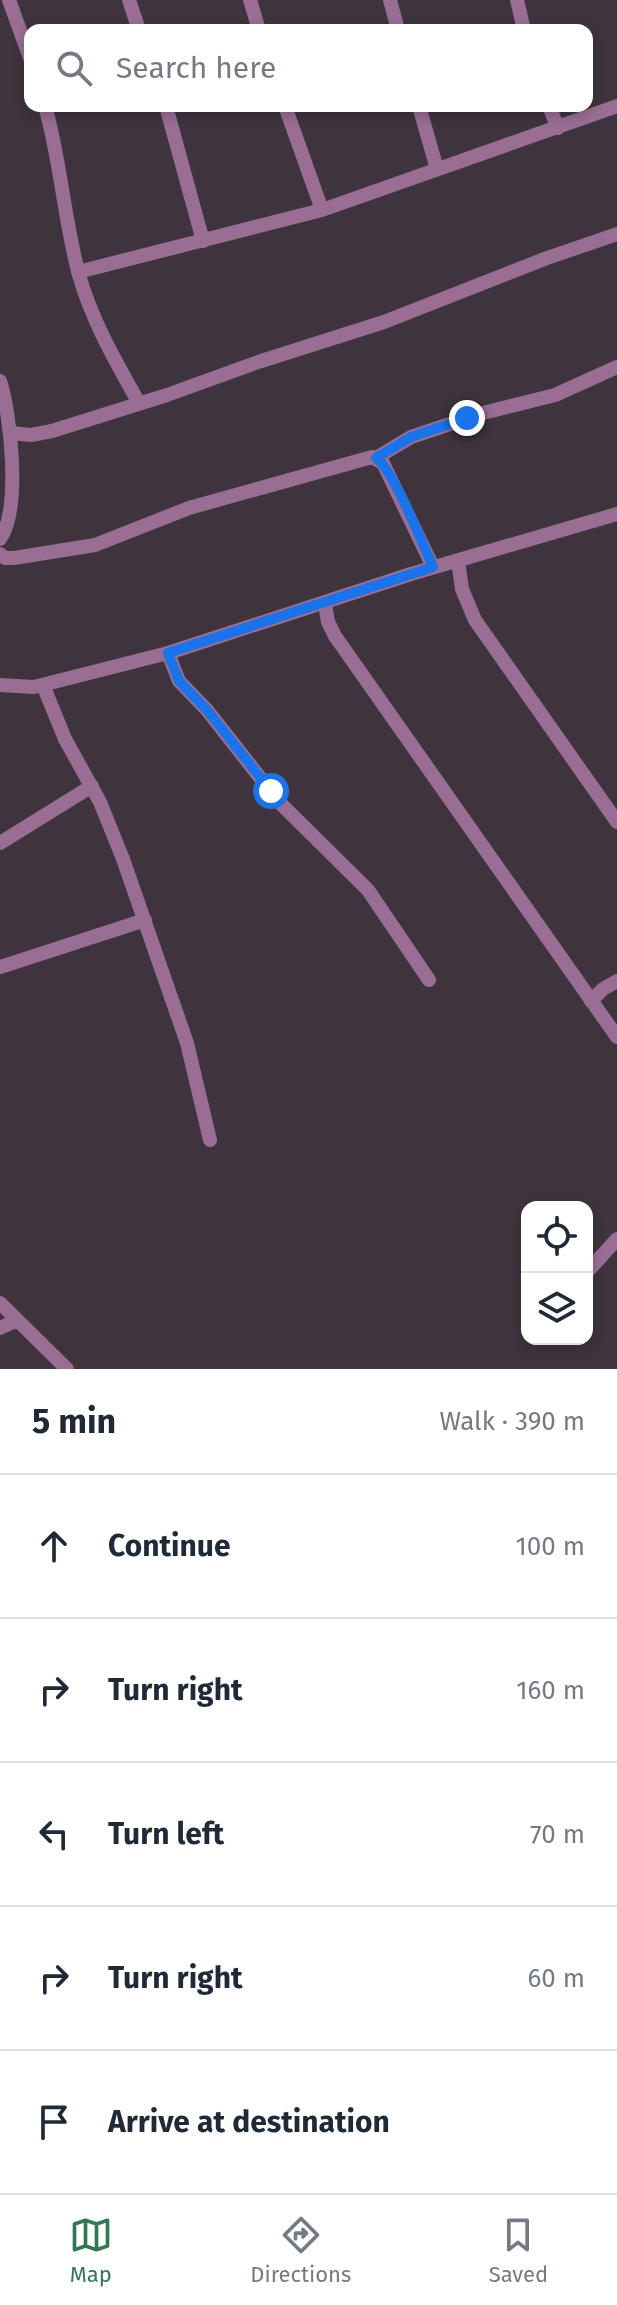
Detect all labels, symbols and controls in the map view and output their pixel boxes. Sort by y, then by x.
search box [24,24,593,112]
icon: search [52,46,96,90]
text: Search here [116,50,276,86]
route end [449,400,485,436]
route start [253,773,289,809]
map controls [521,1201,593,1345]
button: locate [521,1201,593,1273]
button: layers [521,1273,593,1345]
text: 5 min [32,1401,116,1442]
text: Walk · 390 m [439,1406,585,1437]
icon: ahead [32,1524,76,1568]
text: Continue [108,1528,231,1564]
text: 100 m [516,1531,585,1562]
icon: right [32,1668,76,1712]
text: Turn right [108,1672,243,1708]
text: 160 m [516,1675,585,1706]
icon: left [32,1812,76,1856]
text: Turn left [108,1816,224,1852]
text: 70 m [530,1819,585,1850]
icon: right [32,1956,76,2000]
text: Turn right [108,1960,243,1996]
text: 60 m [527,1963,585,1994]
icon: arrive [32,2100,76,2144]
text: Arrive at destination [108,2104,390,2140]
tab: Map [69,2213,113,2288]
tab: Directions [250,2213,351,2288]
tab: Saved [489,2213,548,2288]

